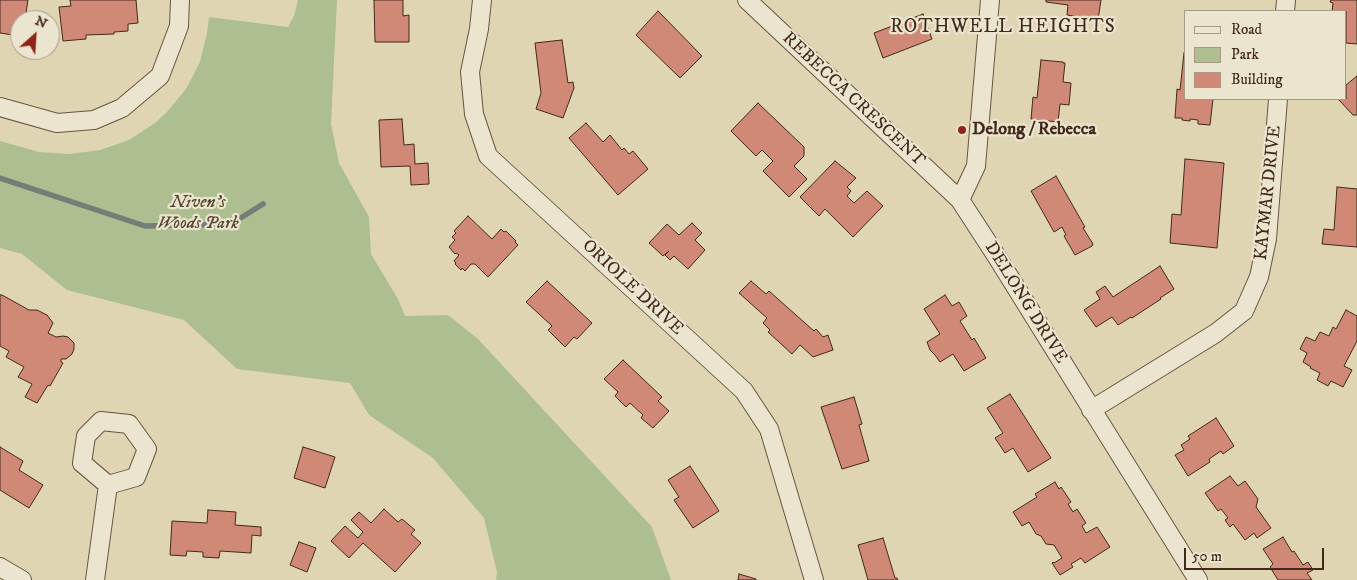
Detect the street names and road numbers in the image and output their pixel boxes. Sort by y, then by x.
street label: REBECCA CRESCENT [777,28,929,172]
street label: KAYMAR DRIVE [1251,124,1287,262]
street label: ORIOLE DRIVE [577,236,687,340]
street label: DELONG DRIVE [979,238,1071,368]

